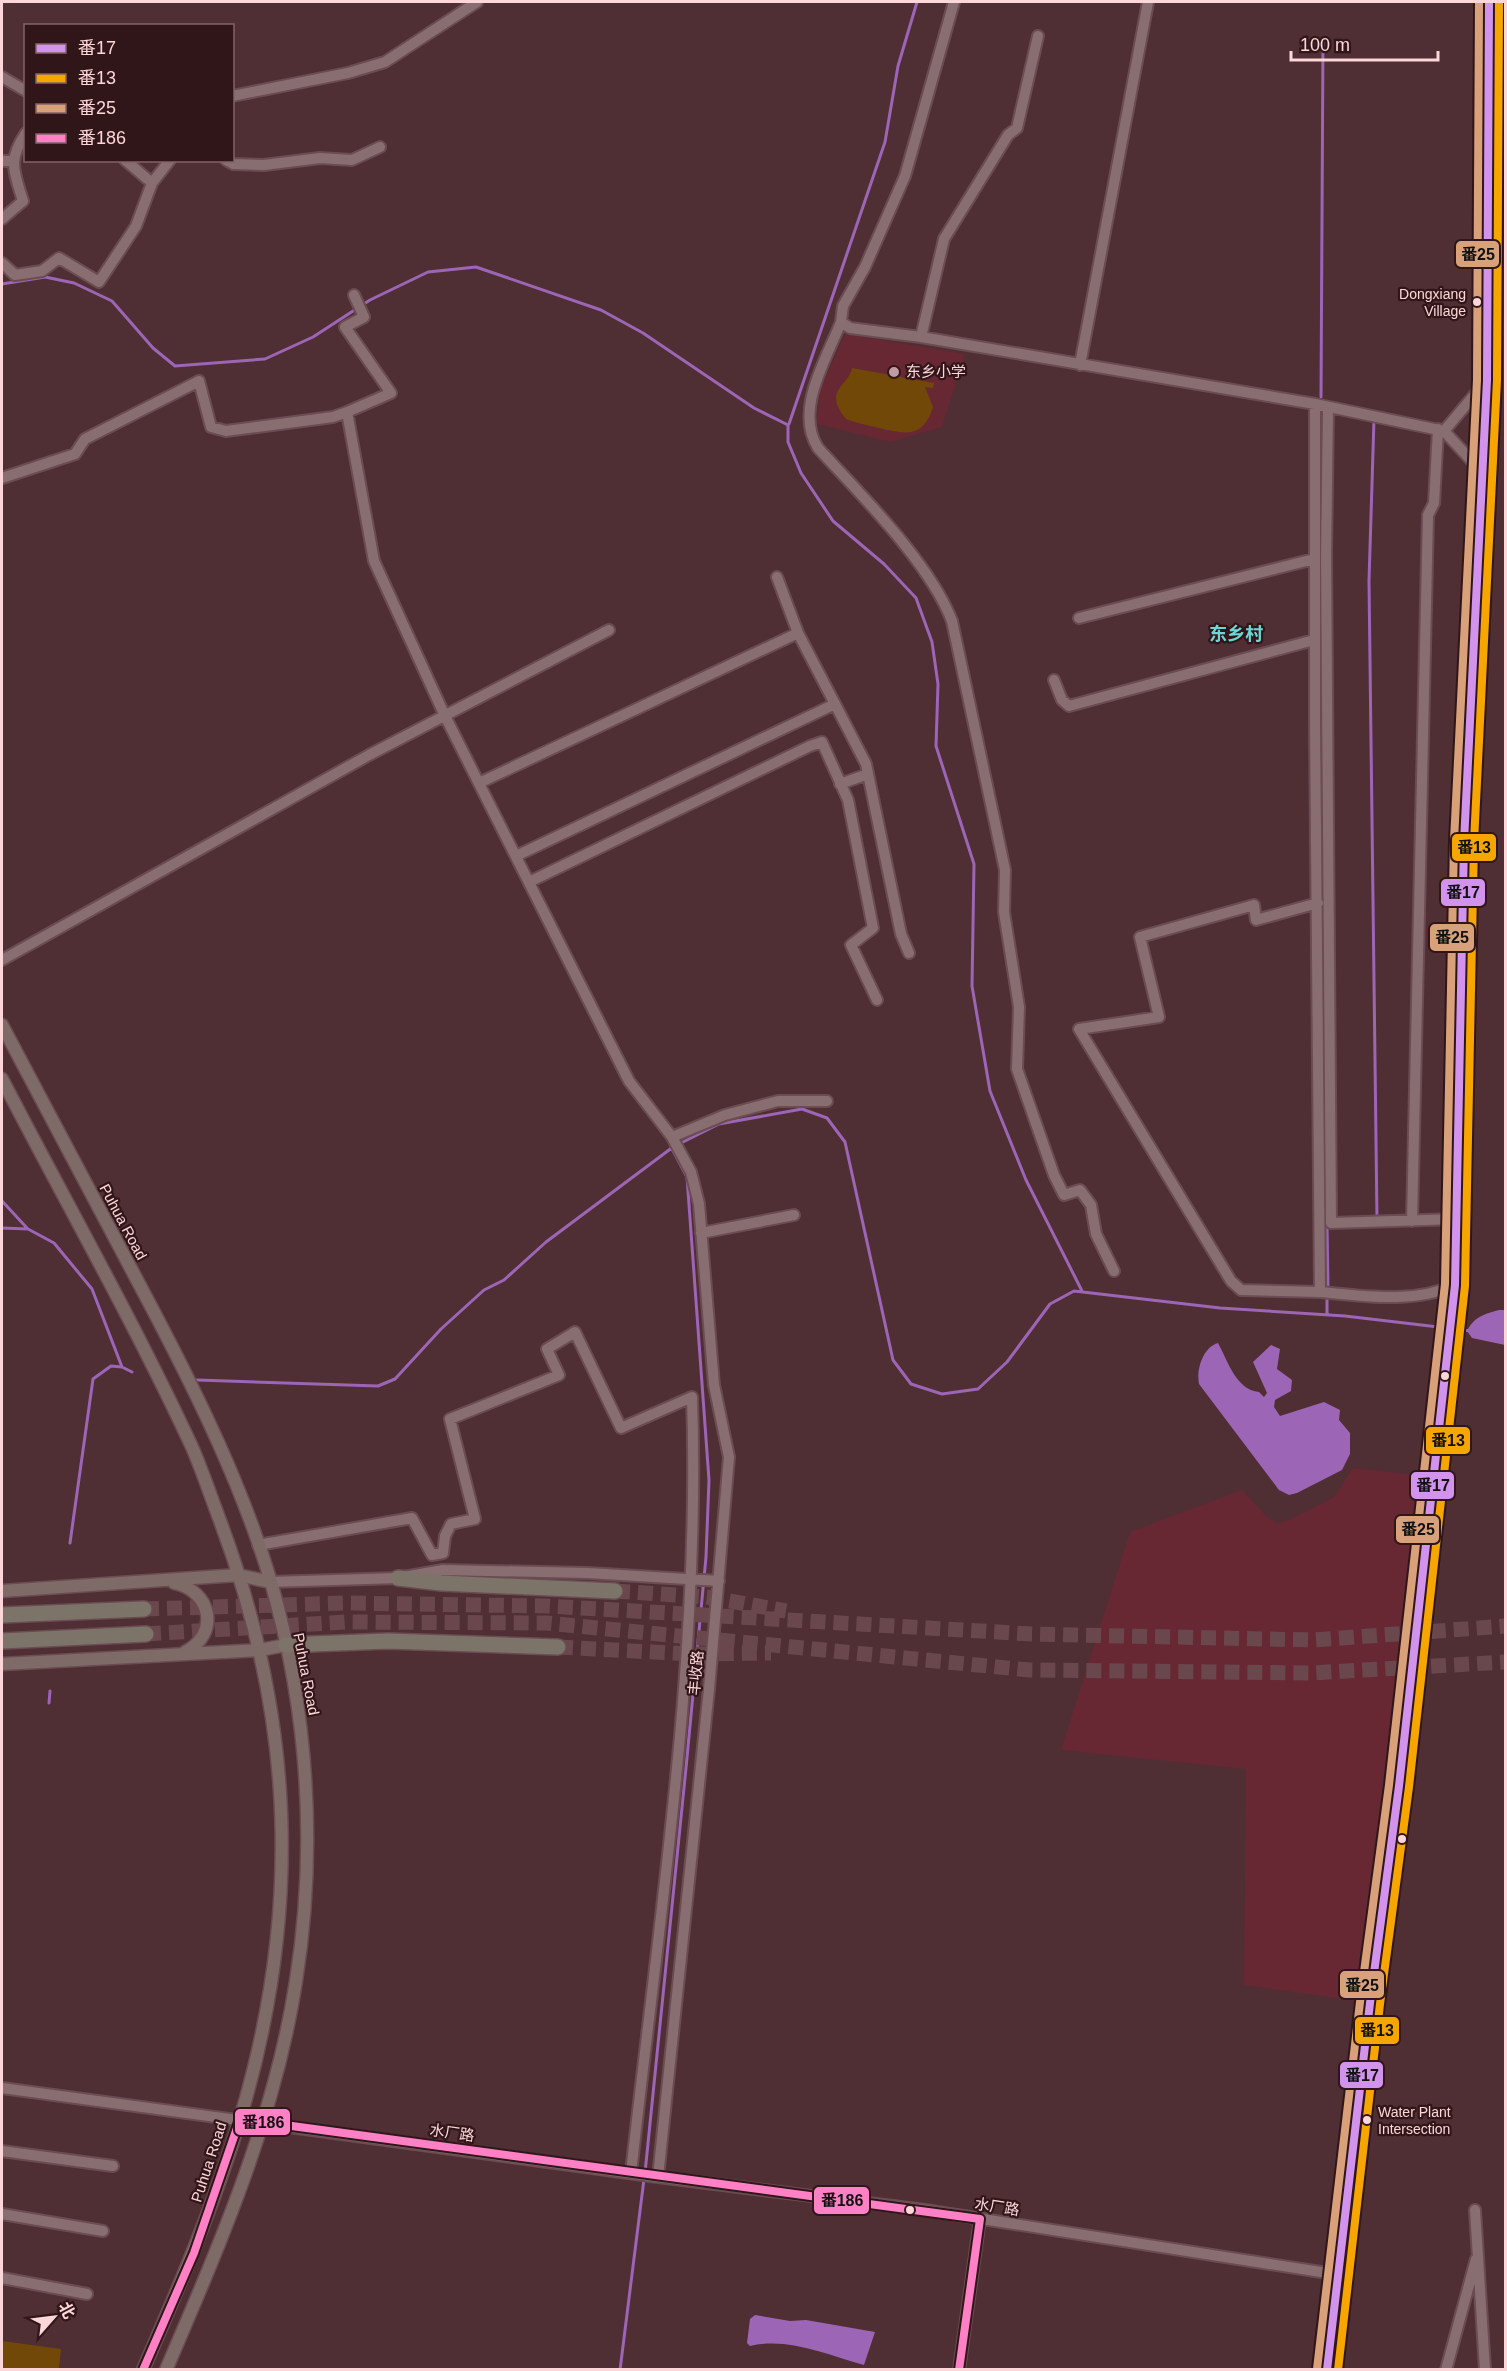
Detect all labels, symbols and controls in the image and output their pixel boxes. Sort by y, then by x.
legend [24,24,234,162]
scale bar [1291,24,1438,62]
text: 100 m [1300,35,1350,55]
text: 番17 [78,38,116,58]
text: 番13 [78,68,116,88]
text: 番25 [78,98,116,118]
text: 番186 [78,128,126,148]
line badge: 番25 [1455,240,1500,268]
text: 番25 [1461,246,1495,263]
place label: Dongxiang Village [1399,286,1466,319]
marker: Dongxiang Village [1471,296,1483,308]
place label: 东乡小学 [906,363,966,380]
marker: 东乡小学 [887,365,901,379]
district label: 东乡村 [1209,624,1263,644]
line badge: 番13 [1451,833,1497,862]
text: 番13 [1457,839,1491,856]
line badge: 番17 [1440,878,1486,907]
text: 番17 [1446,884,1480,901]
line badge: 番25 [1429,923,1475,952]
text: 番25 [1435,929,1469,946]
street label: Puhua Road [96,1181,151,1263]
unlabelled marker [1439,1370,1451,1382]
line badge: 番13 [1425,1426,1471,1455]
text: 番13 [1431,1432,1465,1449]
line badge: 番17 [1410,1471,1455,1500]
text: 番17 [1416,1477,1450,1494]
line badge: 番25 [1395,1515,1440,1544]
text: 番25 [1401,1521,1435,1538]
street label: Puhua Road [290,1631,323,1716]
street label: 丰收路 [685,1650,706,1696]
unlabelled marker [1396,1833,1408,1845]
line badge: 番25 [1339,1970,1385,1999]
text: 番25 [1345,1977,1379,1994]
line badge: 番13 [1354,2016,1400,2045]
text: 番13 [1360,2022,1394,2039]
line badge: 番17 [1339,2061,1384,2089]
text: 番17 [1345,2067,1379,2084]
place label: Water Plant Intersection [1378,2104,1451,2137]
line badge: 番186 [234,2108,291,2136]
text: 番186 [242,2114,284,2131]
marker: Water Plant Intersection [1361,2114,1373,2126]
street label: Puhua Road [188,2120,229,2204]
street label: 水厂路 [429,2121,476,2144]
line badge: 番186 [813,2186,870,2215]
text: 番186 [821,2192,863,2209]
street label: 水厂路 [974,2195,1021,2218]
unlabelled marker [904,2204,916,2216]
north arrow [24,2287,84,2347]
text: 北 [56,2299,78,2321]

